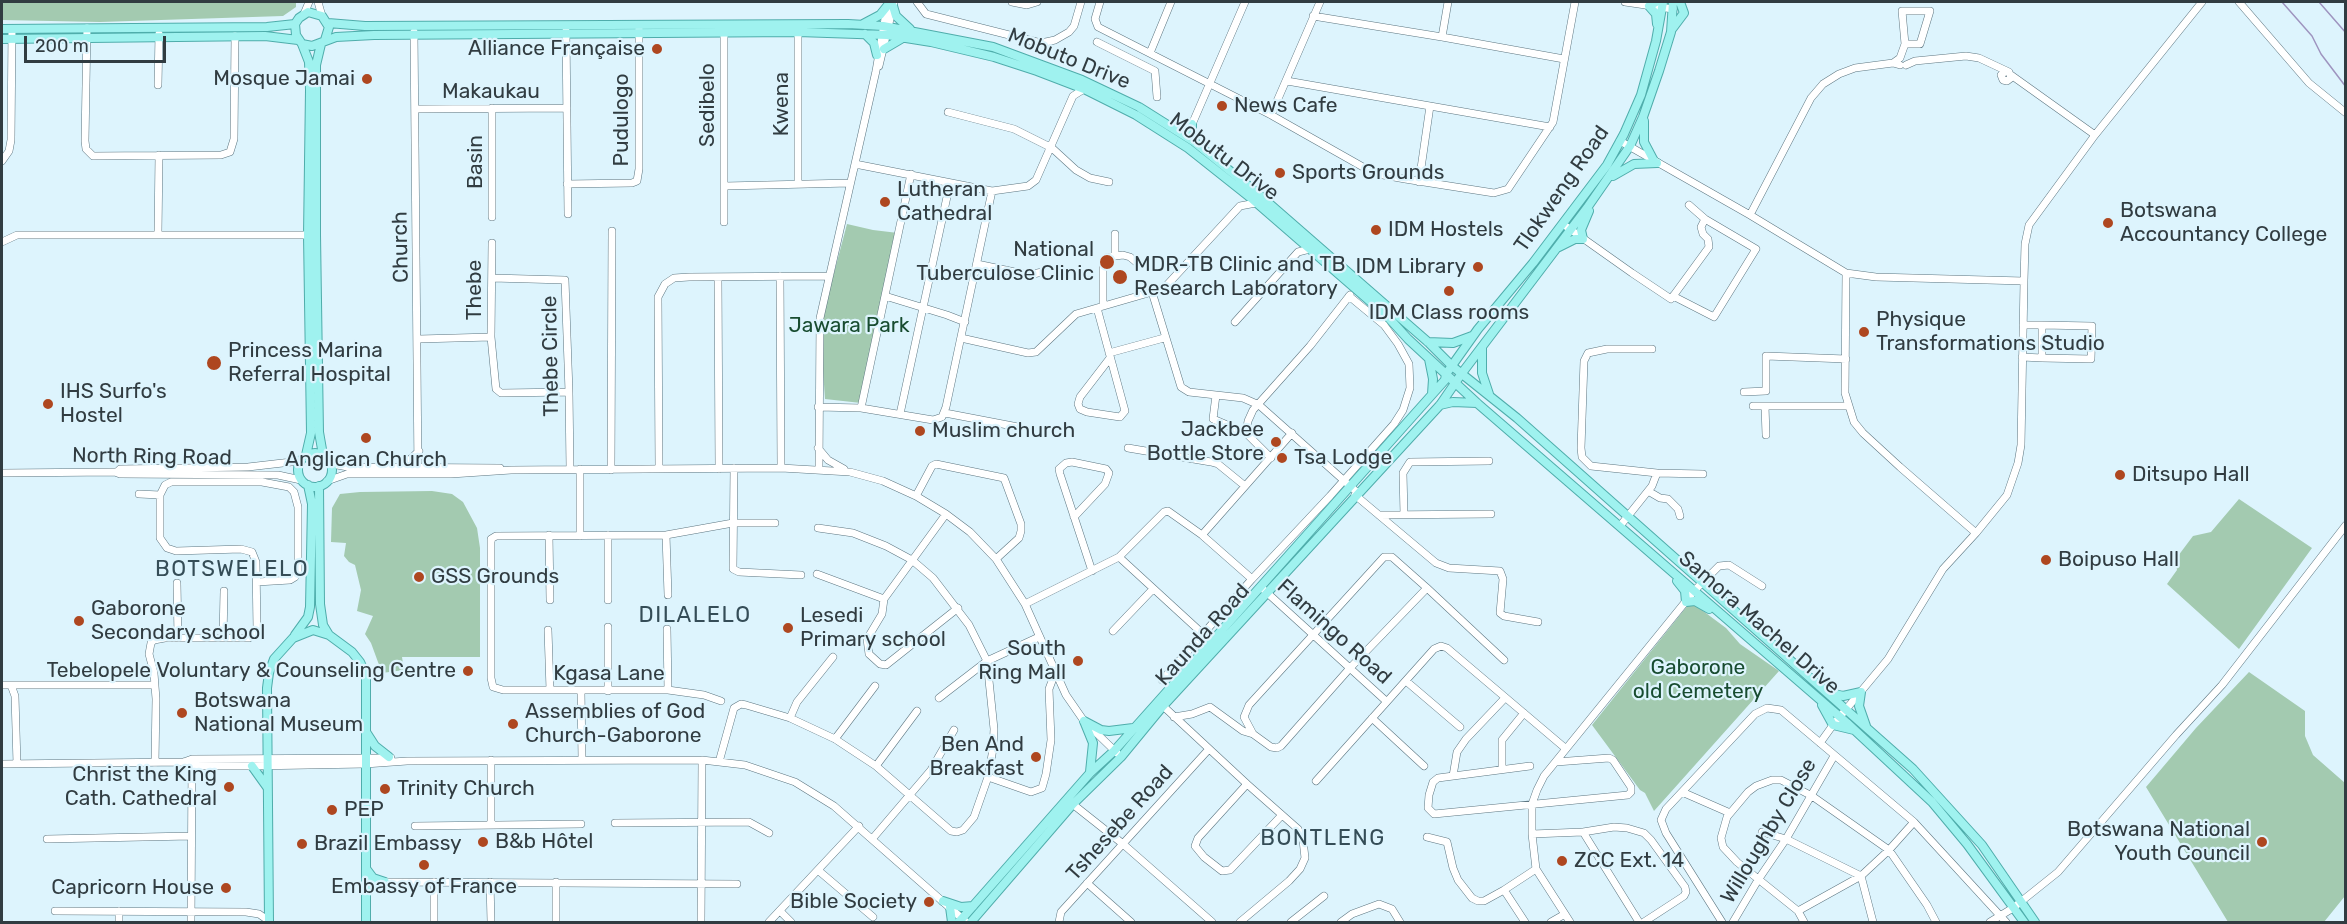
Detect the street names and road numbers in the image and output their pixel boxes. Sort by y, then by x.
street label: Mobuto Drive [1004,23,1134,95]
street label: Sedibelo [695,63,721,147]
street label: Kwena [769,72,795,136]
street label: Pudulogo [609,73,635,167]
street label: Makaukau [442,79,540,105]
street label: Mobutu Drive [1164,108,1284,206]
street label: Tlokweng Road [1509,121,1615,257]
street label: Basin [463,135,489,189]
street label: Church [388,211,414,283]
street label: Thebe [462,260,488,320]
street label: Thebe Circle [537,295,565,417]
street label: North Ring Road [72,443,232,471]
street label: Samora Machel Drive [1673,546,1845,700]
street label: Flamingo Road [1272,574,1396,690]
street label: Kaunda Road [1151,579,1255,691]
street label: Kgasa Lane [553,661,665,687]
street label: Willoughby Close [1716,754,1822,908]
street label: Tshesebe Road [1061,760,1179,886]

